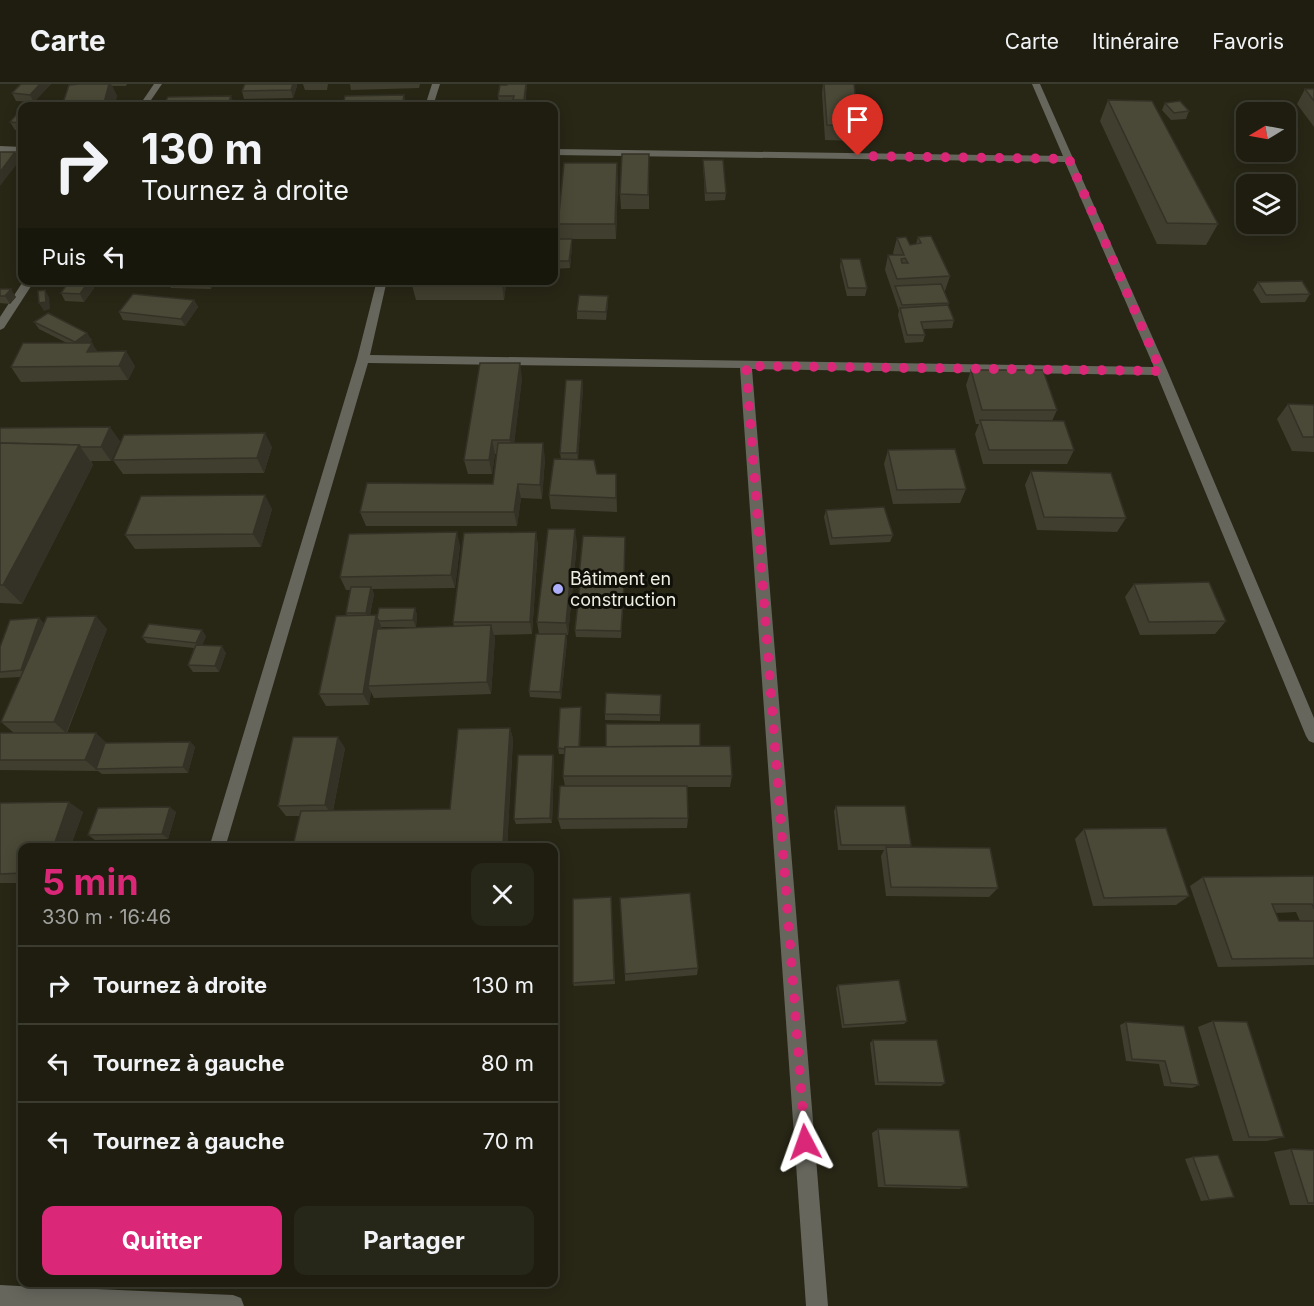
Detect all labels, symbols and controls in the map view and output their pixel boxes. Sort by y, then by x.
text: Carte [30,24,106,58]
text: Carte [1005,29,1059,54]
text: Itinéraire [1092,29,1179,54]
text: Favoris [1212,29,1284,54]
pin [832,94,883,156]
north arrow [1236,102,1296,162]
map controls [1236,102,1296,234]
icon: arrive [841,103,874,136]
text: 130 m [141,123,263,174]
icon: right [42,126,120,204]
text: Tournez à droite [141,174,349,207]
button: layers [1236,174,1296,234]
icon: left [98,240,131,273]
text: Puis [42,244,86,270]
place label: Bâtiment en construction [570,568,676,610]
marker: Bâtiment en construction [551,582,565,596]
text: 5 min [42,860,139,904]
button: close [471,863,534,926]
text: 330 m · 16:46 [42,905,171,929]
icon: right [42,969,75,1002]
text: Tournez à droite [93,972,267,998]
text: 130 m [472,972,534,998]
icon: left [42,1047,75,1080]
text: Tournez à gauche [93,1050,285,1076]
text: 80 m [481,1050,534,1076]
position arrow [773,1110,837,1174]
icon: left [42,1125,75,1158]
text: Tournez à gauche [93,1128,285,1154]
text: 70 m [483,1128,534,1154]
button: Quitter [42,1206,282,1275]
button: Partager [294,1206,534,1275]

